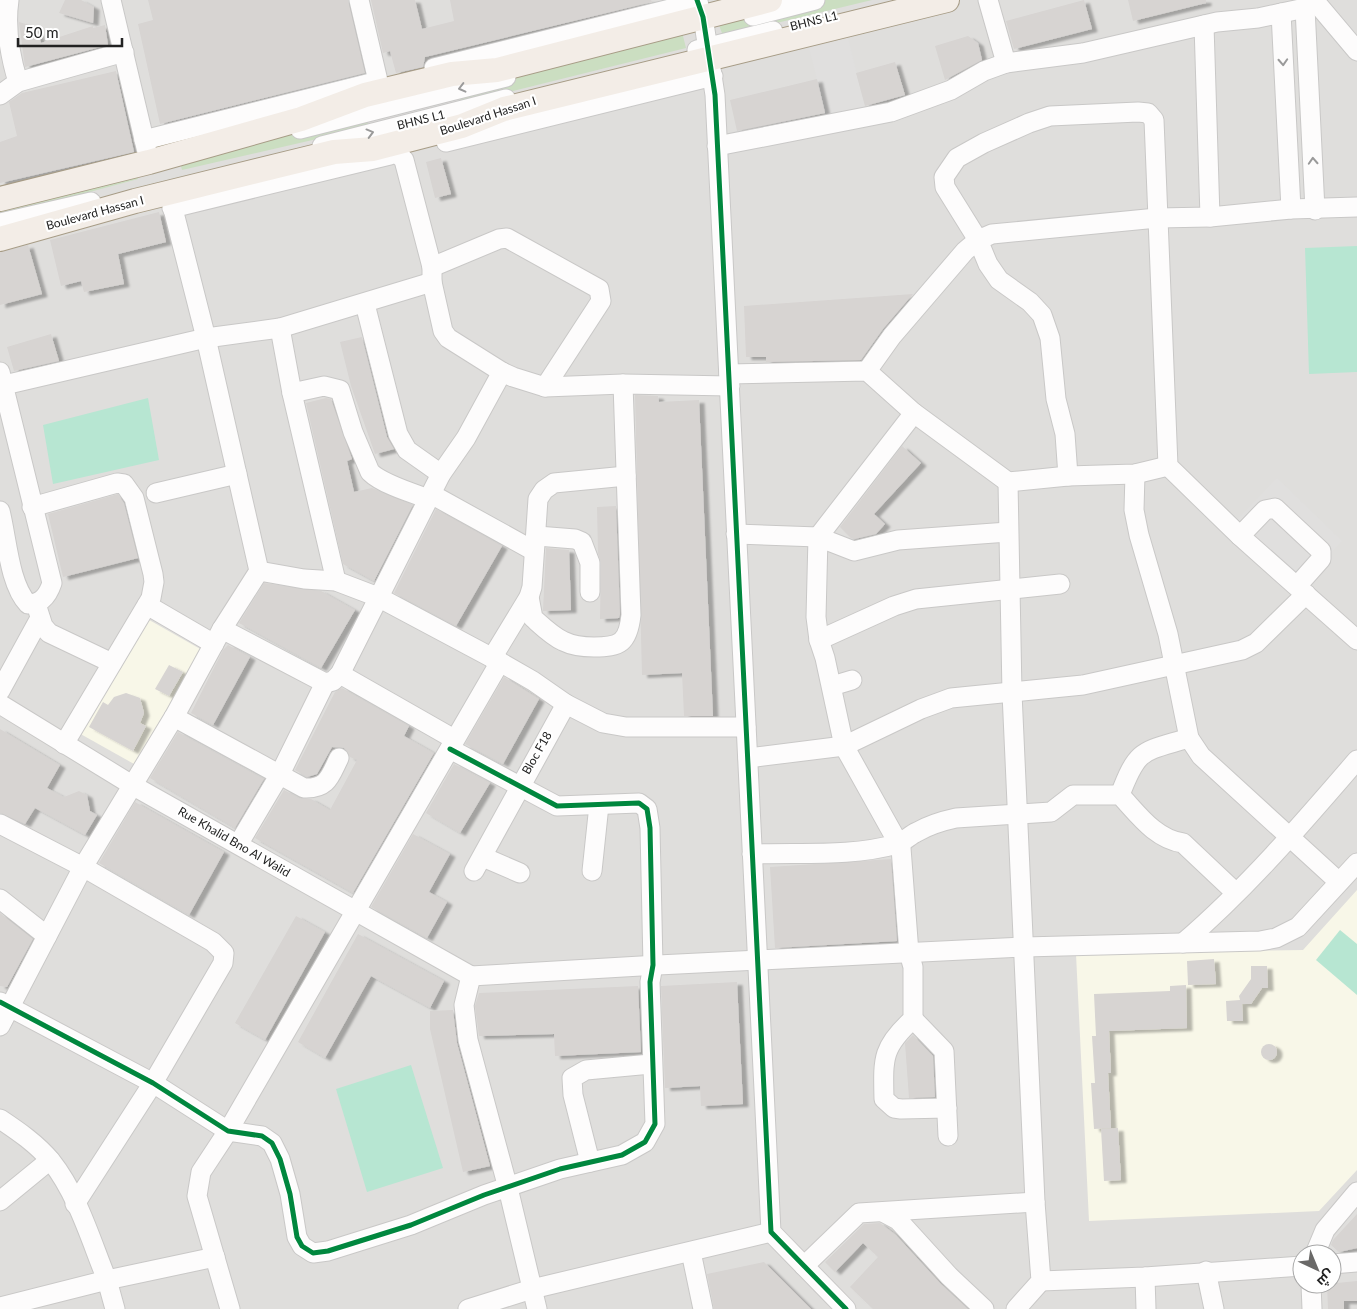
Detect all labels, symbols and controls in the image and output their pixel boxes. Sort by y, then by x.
street label: BHNS L1 [788,7,839,34]
scale bar [18,15,121,47]
text: 50 m [25,23,59,41]
one-way arrow [1278,58,1289,66]
one-way arrow [457,82,466,93]
street label: Boulevard Hassan I [438,93,538,138]
street label: BHNS L1 [395,106,446,133]
one-way arrow [366,128,375,139]
one-way arrow [1307,157,1318,165]
street label: Boulevard Hassan I [44,192,145,233]
street label: Bloc F18 [518,729,555,777]
street label: Rue Khalid Bno Al Walid [175,803,293,880]
north arrow [1292,1244,1342,1294]
text: ش [1313,1266,1339,1291]

